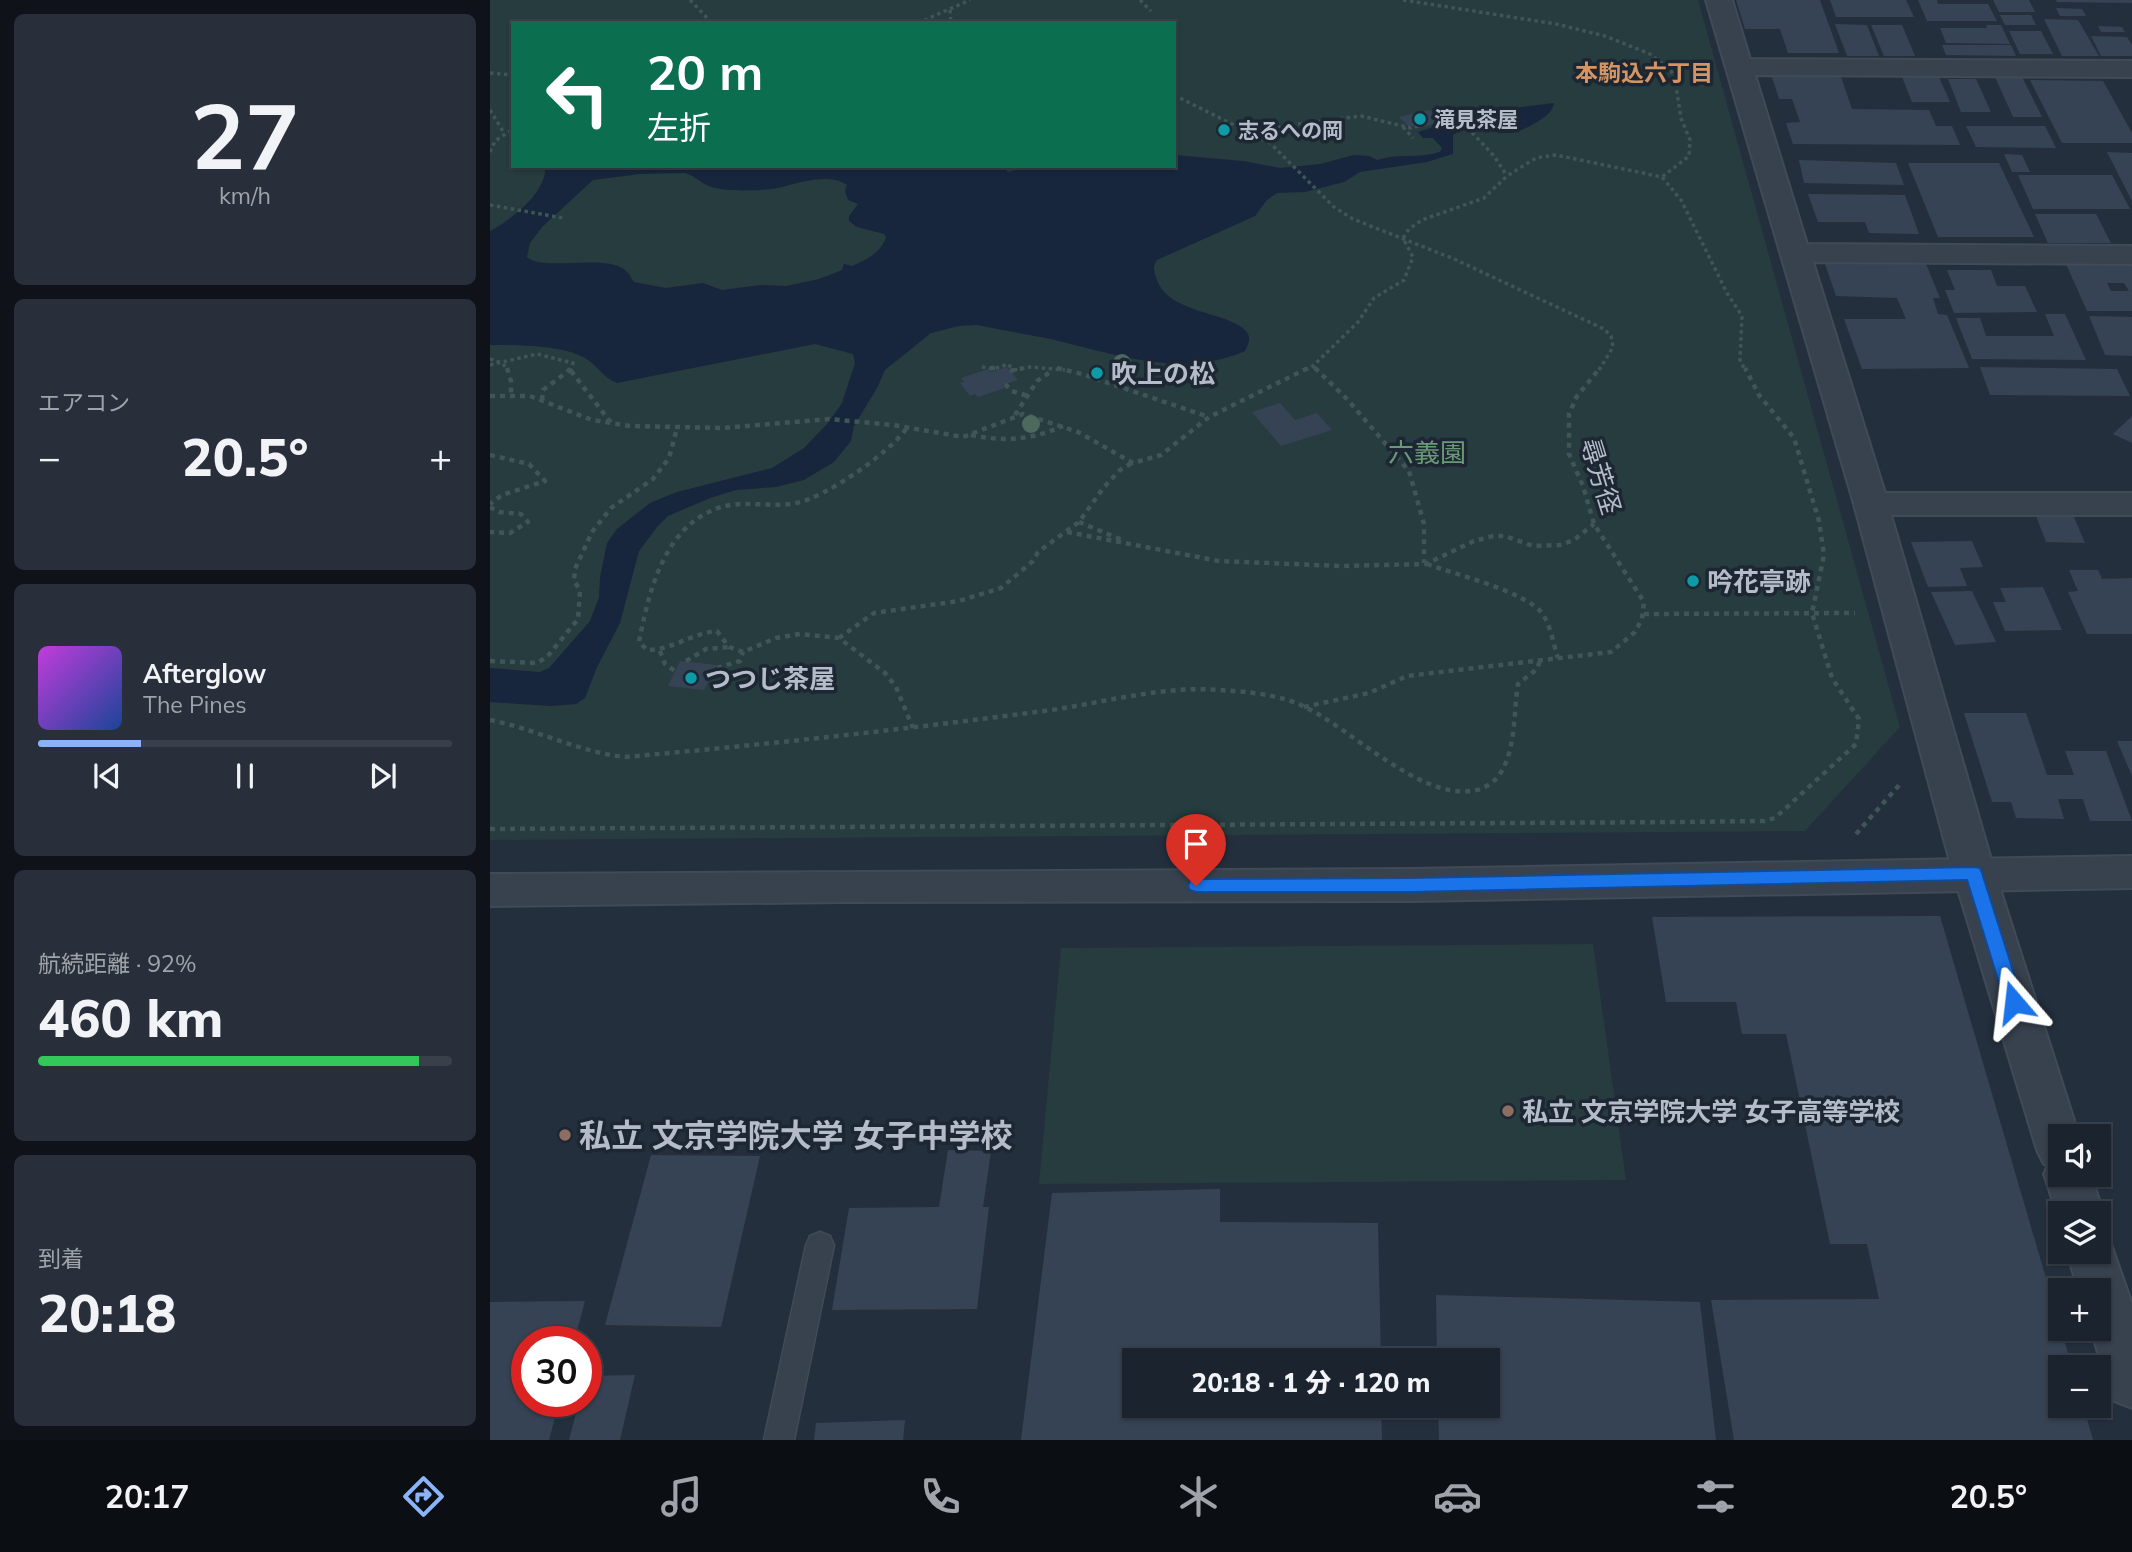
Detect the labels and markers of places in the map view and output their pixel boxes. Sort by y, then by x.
place label: 滝見茶屋 [1434,106,1518,132]
marker: 滝見茶屋 [1412,111,1428,127]
place label: 志るへの岡 [1238,117,1343,143]
marker: 志るへの岡 [1216,122,1232,138]
place label: 吹上の松 [1111,357,1215,390]
marker: 吹上の松 [1089,365,1105,381]
place label: 吟花亭跡 [1707,565,1811,598]
marker: 吟花亭跡 [1685,573,1701,589]
place label: つつじ茶屋 [705,662,835,695]
marker: つつじ茶屋 [683,670,699,686]
pin [1166,814,1226,886]
place label: 私立 文京学院大学 女子高等学校 [1522,1095,1900,1128]
marker: 私立 文京学院大学 女子高等学校 [1500,1103,1516,1119]
place label: 私立 文京学院大学 女子中学校 [579,1115,1013,1155]
marker: 私立 文京学院大学 女子中学校 [557,1127,573,1143]

